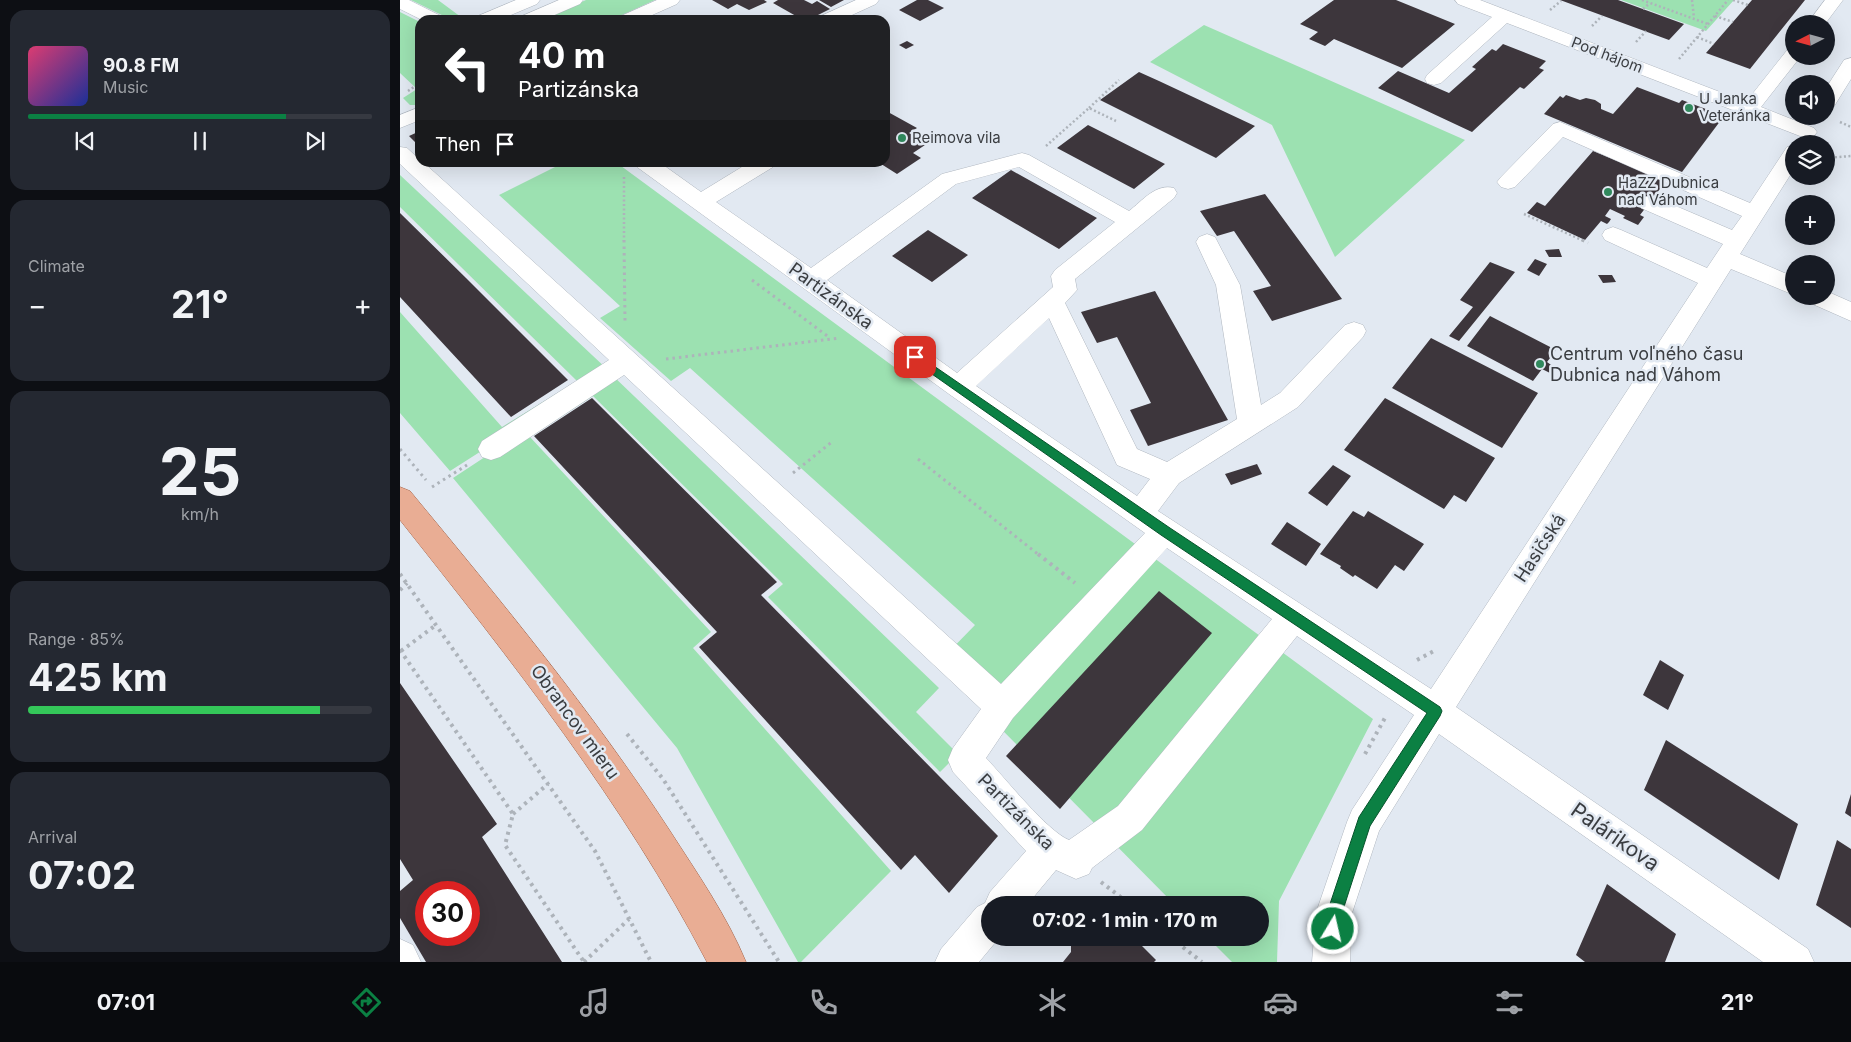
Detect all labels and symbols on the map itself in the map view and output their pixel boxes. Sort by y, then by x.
north arrow [1785,15,1835,65]
street label: Pod hájom [1569,32,1646,77]
place label: U Janka Veteránka [1699,89,1770,125]
marker: U Janka Veteránka [1683,102,1695,114]
place label: Reimova vila [912,128,1001,147]
marker: Reimova vila [896,132,908,144]
place label: HaZZ Dubnica nad Váhom [1618,173,1719,209]
marker: HaZZ Dubnica nad Váhom [1602,186,1614,198]
street label: Partizánska [785,258,878,333]
pin [894,336,936,378]
place label: Centrum voľného času Dubnica nad Váhom [1550,343,1743,385]
marker: Centrum voľného času Dubnica nad Váhom [1534,358,1546,370]
street label: Hasičská [1510,510,1569,586]
street label: Obrancov mieru [527,660,624,783]
street label: Partizánska [974,769,1059,854]
street label: Palárikova [1566,797,1664,876]
speed limit sign: 30 [415,881,480,946]
position arrow [1306,902,1358,954]

